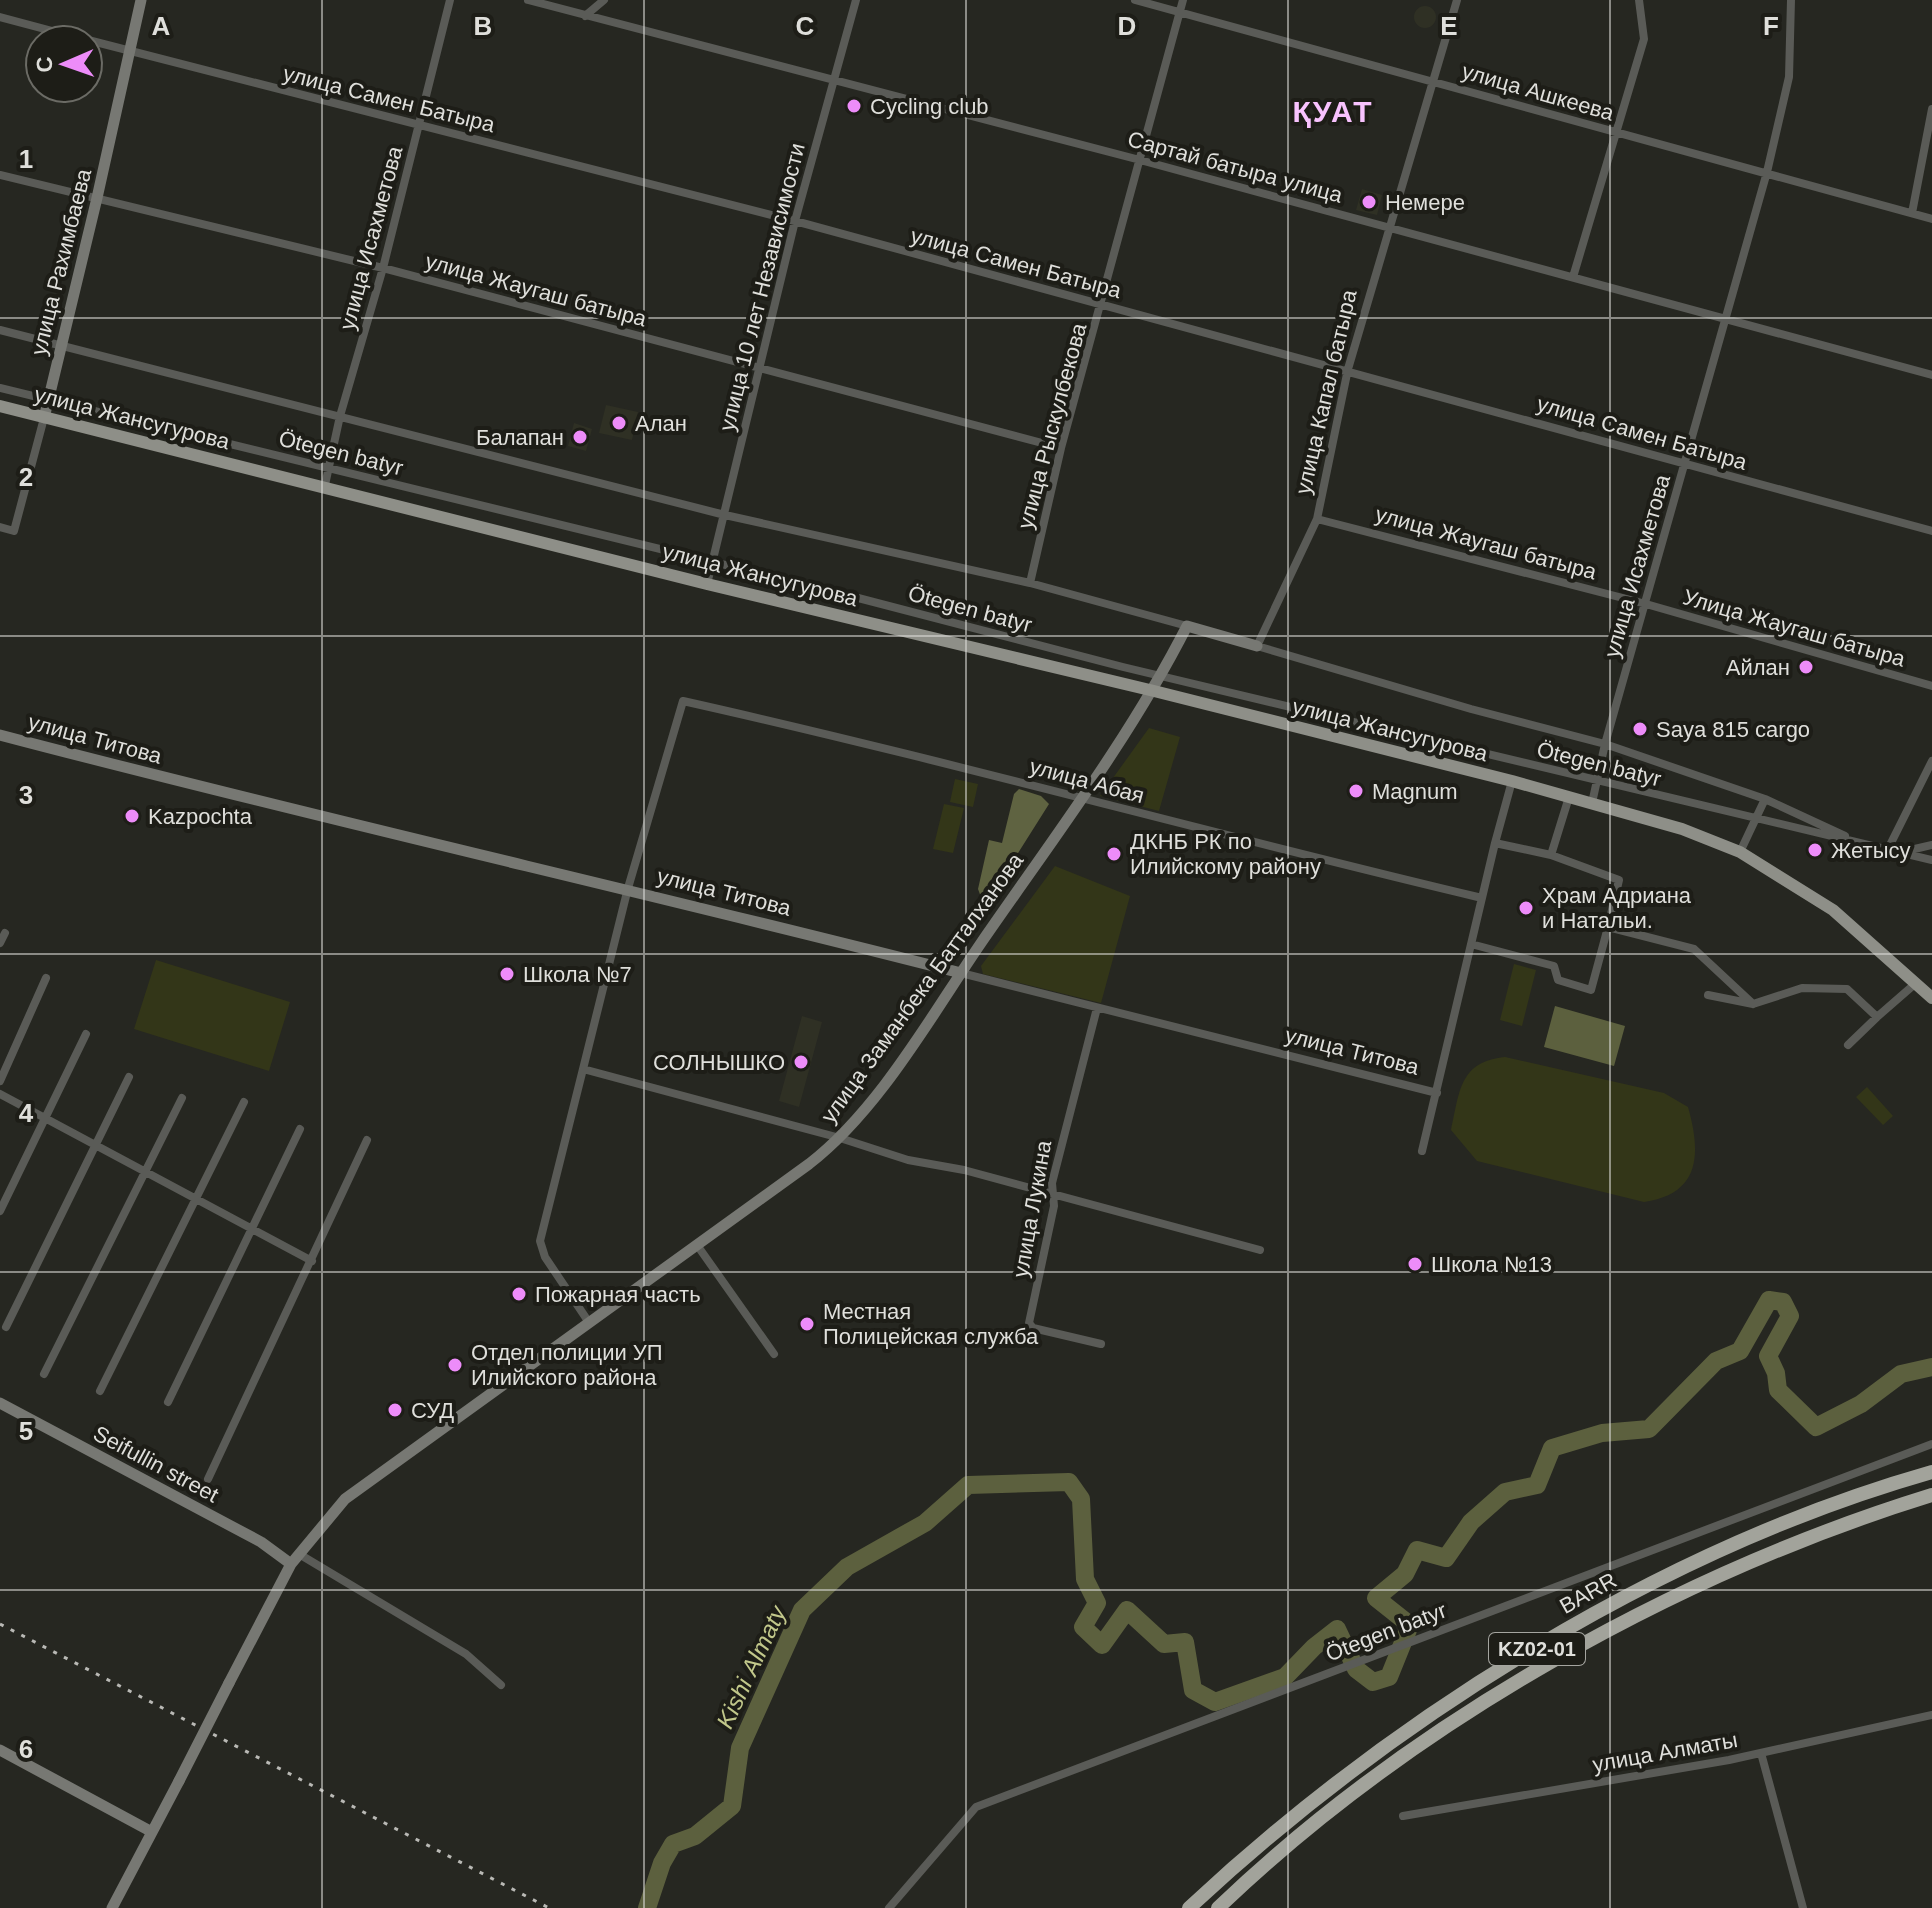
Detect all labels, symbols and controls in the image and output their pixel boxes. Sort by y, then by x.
text: A [152,11,171,41]
text: B [474,11,492,41]
text: C [796,11,815,41]
text: D [1118,11,1136,41]
text: E [1440,11,1458,41]
text: F [1763,11,1779,41]
north arrow [24,24,104,104]
text: С [32,56,57,73]
street label: улица Ашкеева [1459,58,1618,126]
street label: улица Самен Батыра [281,61,498,138]
place label: Cycling club [870,94,989,119]
district label: ҚУАТ [1292,95,1374,128]
marker: Cycling club [845,97,863,115]
street label: Сартай батыра улица [1125,126,1346,208]
street label: улица 10 лет Независимости [714,141,810,433]
street label: улица Исахметова [334,143,408,333]
text: 1 [19,144,33,174]
street label: улица Рахимбаева [26,165,96,358]
place label: Немере [1385,190,1465,215]
marker: Немере [1360,193,1378,211]
street label: улица Самен Батыра [908,223,1125,303]
street label: улица Жаугаш батыра [423,248,650,332]
street label: улица Капал батыра [1290,287,1362,497]
street label: улица Рыскулбекова [1013,320,1092,531]
street label: улица Жансугурова [32,382,233,455]
street label: улица Самен Батыра [1534,391,1751,475]
place label: Алан [635,411,687,436]
marker: Алан [610,414,628,432]
street label: Ötegen batyr [276,425,406,481]
place label: Балапан [476,425,564,450]
marker: Балапан [571,428,589,446]
text: 2 [19,462,33,492]
street label: улица Исахметова [1599,471,1675,660]
street label: улица Жаугаш батыра [1373,501,1600,585]
street label: улица Жансугурова [660,539,861,612]
street label: Ötegen batyr [905,580,1035,638]
street label: Улица Жаугаш батыра [1680,584,1909,672]
place label: Айлан [1726,655,1790,680]
marker: Айлан [1797,658,1815,676]
street label: улица Жансугурова [1290,694,1491,767]
street label: улица Титова [26,709,165,769]
place label: Saya 815 cargo [1656,717,1810,742]
marker: Saya 815 cargo [1631,720,1649,738]
street label: Ötegen batyr [1534,736,1664,792]
street label: улица Абая [1027,754,1147,808]
place label: Magnum [1372,779,1458,804]
text: 3 [19,780,33,810]
marker: Magnum [1347,782,1365,800]
place label: Kazpochta [148,804,253,829]
marker: Kazpochta [123,807,141,825]
place label: ДКНБ РК по Илийскому району [1130,829,1321,879]
place label: Жетысу [1831,838,1910,863]
marker: Жетысу [1806,841,1824,859]
marker: ДКНБ РК по Илийскому району [1105,845,1123,863]
street label: улица Заманбека Батталханова [816,848,1029,1128]
street label: улица Титова [654,863,794,921]
place label: Храм Адриана и Натальи. [1542,883,1692,933]
marker: Храм Адриана и Натальи. [1517,899,1535,917]
place label: Школа №7 [523,962,632,987]
marker: Школа №7 [498,965,516,983]
street label: улица Титова [1282,1022,1422,1080]
place label: СОЛНЫШКО [653,1050,785,1075]
marker: СОЛНЫШКО [792,1053,810,1071]
text: 4 [19,1098,34,1128]
street label: улица Лукина [1008,1138,1056,1279]
place label: Школа №13 [1431,1252,1552,1277]
marker: Школа №13 [1406,1255,1424,1273]
place label: Пожарная часть [535,1282,701,1307]
marker: Пожарная часть [510,1285,528,1303]
place label: Местная Полицейская служба [823,1299,1039,1349]
marker: Местная Полицейская служба [798,1315,816,1333]
place label: Отдел полиции УП Илийского района [471,1340,663,1390]
marker: Отдел полиции УП Илийского района [446,1356,464,1374]
place label: СУД [411,1398,454,1423]
marker: СУД [386,1401,404,1419]
text: 5 [19,1416,33,1446]
street label: Seifullin street [89,1421,223,1507]
street label: BARR [1555,1567,1621,1619]
street label: Ötegen batyr [1322,1598,1450,1666]
water label: Kіshі Almaty [711,1600,792,1733]
road number: KZ02-01 [1489,1633,1585,1665]
street label: улица Алматы [1591,1727,1739,1777]
text: 6 [19,1734,33,1764]

